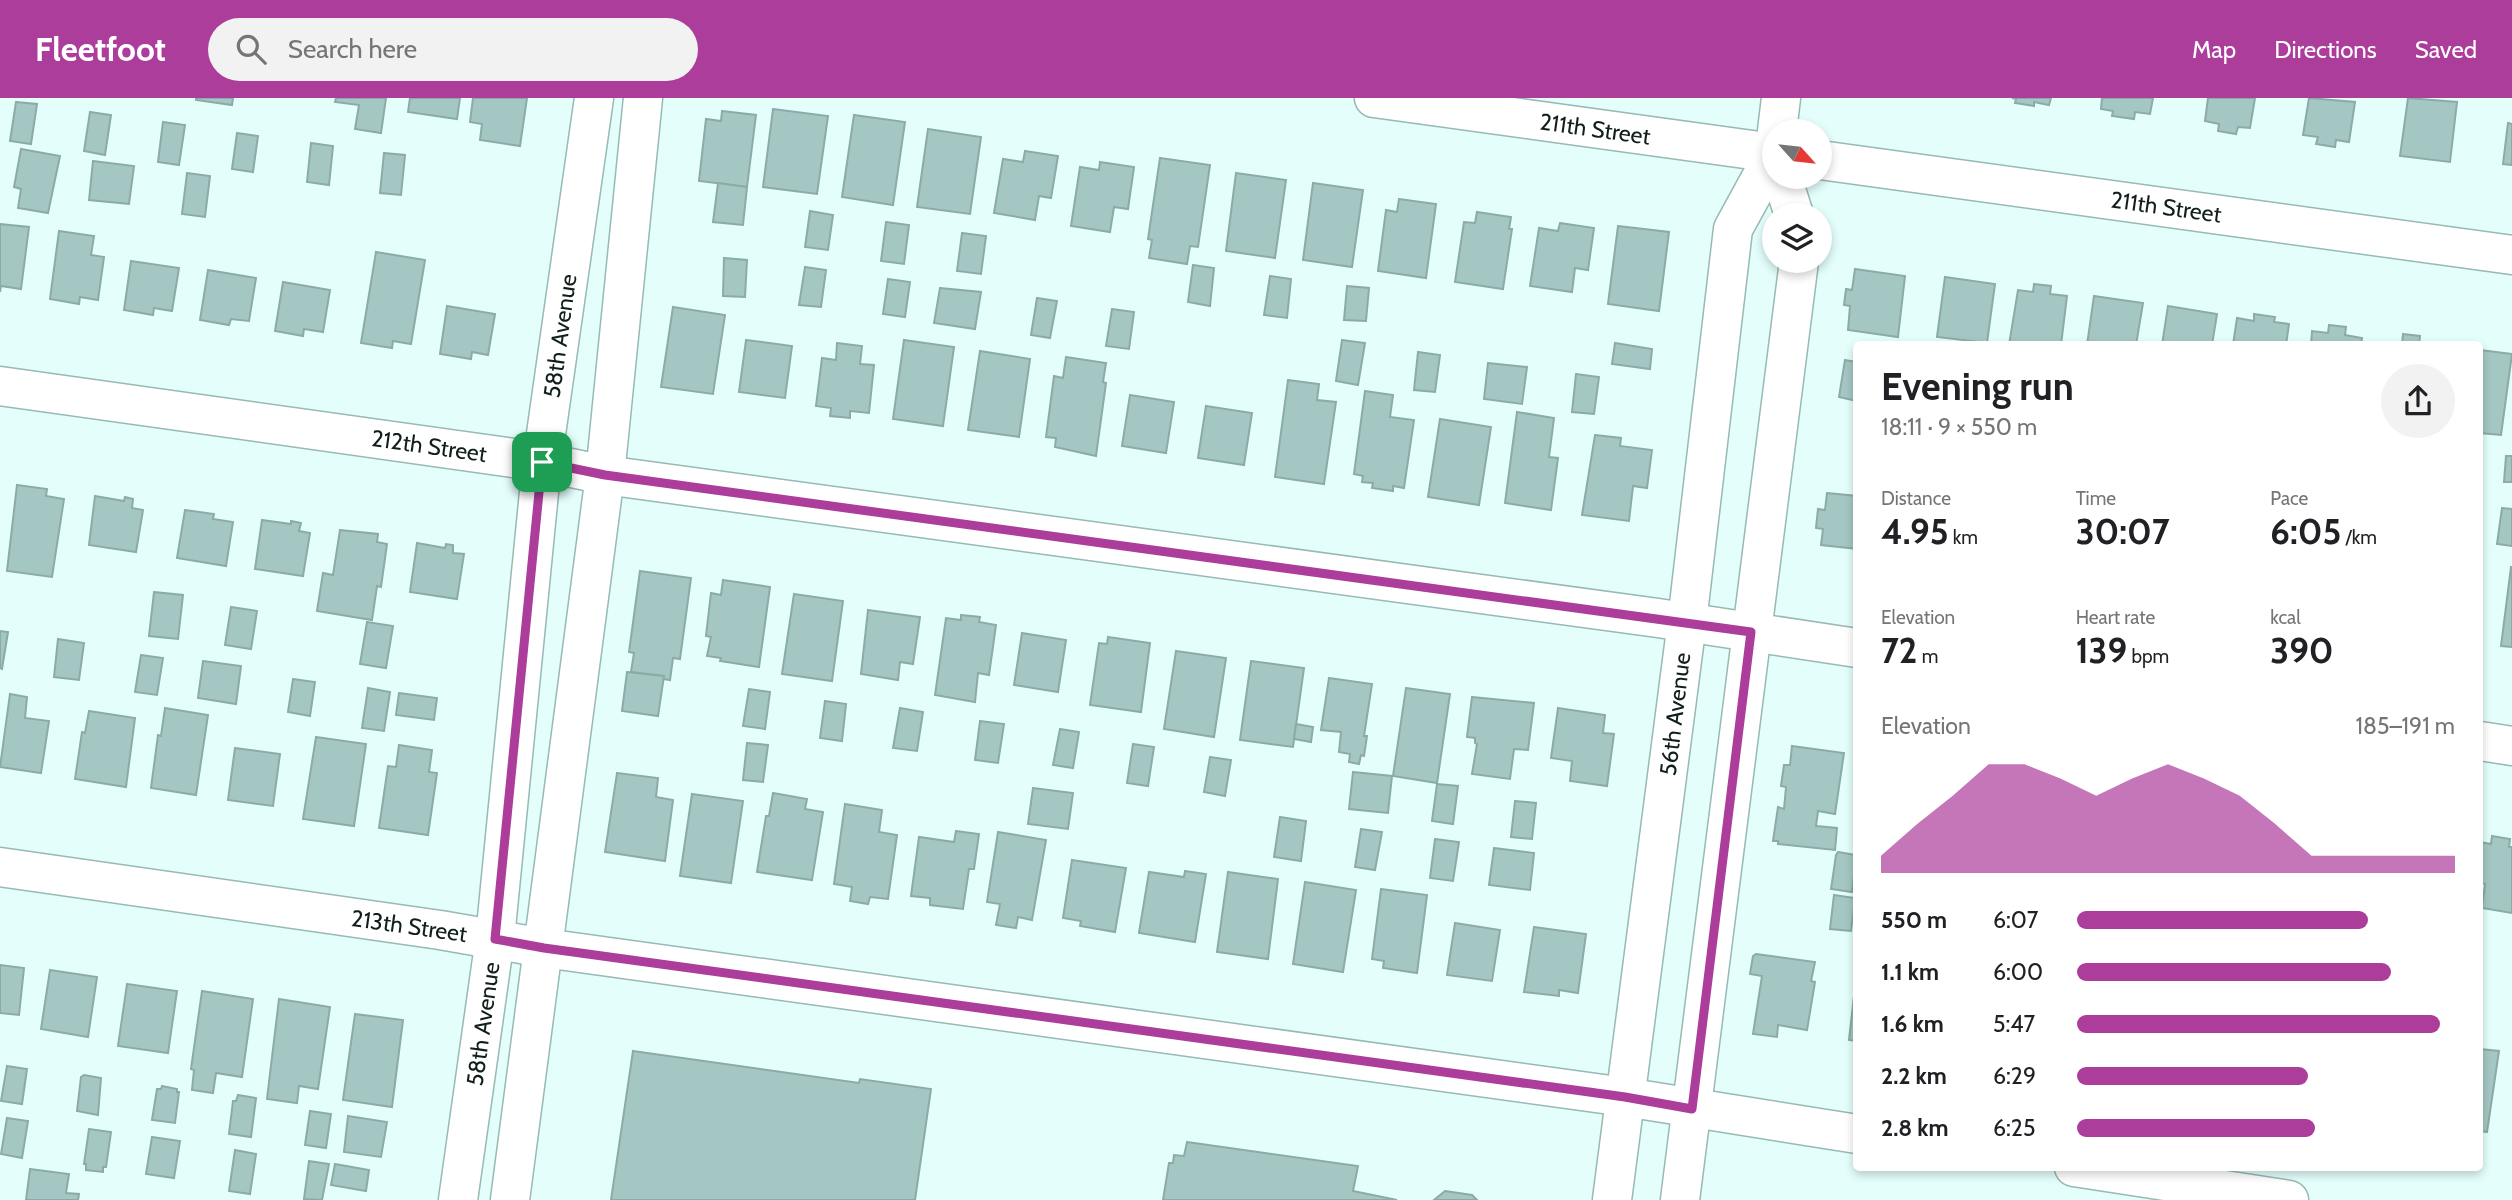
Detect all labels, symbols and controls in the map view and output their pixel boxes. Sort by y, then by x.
search box [208,18,698,81]
text: Fleetfoot [35,29,166,69]
icon: search [232,30,270,68]
text: Search here [288,33,417,65]
text: Map [2192,35,2236,64]
text: Directions [2274,35,2377,64]
text: Saved [2415,35,2477,64]
street label: 211th Street [1538,107,1652,151]
north arrow [1762,119,1832,189]
map controls [1762,119,1832,273]
street label: 211th Street [2109,185,2223,229]
button: layers [1762,203,1832,273]
street label: 58th Avenue [537,272,583,400]
text: Evening run [1881,363,2074,410]
button: share [2381,364,2455,438]
text: 18:11 · 9 × 550 m [1881,413,2037,441]
street label: 212th Street [370,424,489,468]
pin [512,432,572,492]
icon: arrive [523,443,561,481]
text: Distance [1881,487,1951,510]
text: Time [2076,487,2116,510]
text: Pace [2270,487,2308,510]
text: 4.95 [1881,510,1948,553]
text: 30:07 [2076,510,2170,553]
text: 6:05 [2270,510,2341,553]
text: km [1948,526,1978,549]
text: /km [2341,526,2377,549]
text: Elevation [1881,606,1955,629]
text: Heart rate [2076,606,2155,629]
text: kcal [2270,606,2301,629]
text: 72 [1881,629,1917,672]
text: 139 [2076,629,2127,672]
text: 390 [2270,629,2334,672]
text: m [1917,645,1938,668]
text: bpm [2127,645,2169,668]
street label: 56th Avenue [1654,651,1696,777]
text: Elevation [1881,712,1971,740]
text: 185–191 m [2356,712,2455,740]
street label: 213th Street [349,904,469,948]
text: 550 m [1881,906,1947,934]
text: 6:07 [1993,906,2038,934]
text: 1.1 km [1881,958,1939,986]
text: 6:00 [1993,958,2043,986]
street label: 58th Avenue [460,960,506,1088]
text: 1.6 km [1881,1010,1944,1038]
text: 5:47 [1993,1010,2035,1038]
text: 2.2 km [1881,1062,1947,1090]
text: 6:29 [1993,1062,2036,1090]
text: 2.8 km [1881,1114,1948,1142]
text: 6:25 [1993,1114,2035,1142]

